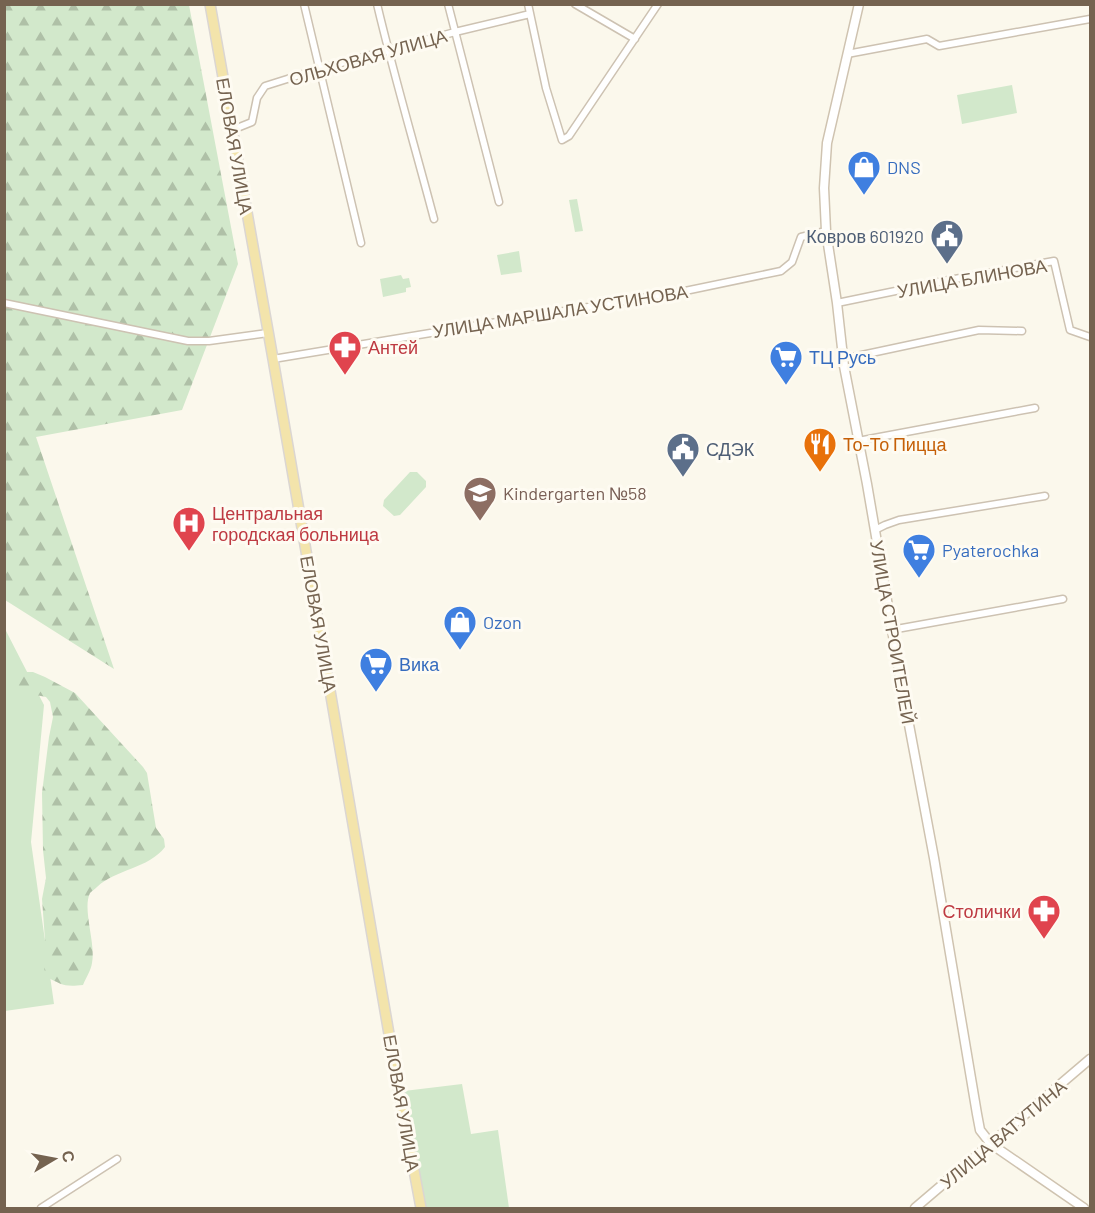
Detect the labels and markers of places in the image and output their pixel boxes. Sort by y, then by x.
shop icon: DNS [846,149,882,196]
place label: DNS [887,156,921,178]
public building icon: Ковров 601920 [929,218,965,265]
place label: Ковров 601920 [806,225,924,247]
pharmacy icon: Антей [327,329,363,376]
place label: Антей [368,336,418,358]
supermarket icon: ТЦ Русь [768,339,804,386]
place label: ТЦ Русь [809,346,876,368]
restaurant icon: То-То Пицца [802,426,838,473]
public building icon: СДЭК [665,431,701,478]
place label: То-То Пицца [843,433,948,455]
place label: СДЭК [706,438,755,460]
school or university icon: Kindergarten №58 [462,475,498,522]
place label: Kindergarten №58 [503,482,647,504]
place label: Центральная городская больница [212,502,380,545]
hospital icon: Центральная городская больница [171,505,207,552]
supermarket icon: Pyaterochka [901,532,937,579]
place label: Pyaterochka [942,539,1039,561]
shop icon: Ozon [442,604,478,651]
place label: Ozon [483,611,522,633]
supermarket icon: Вика [358,646,394,693]
place label: Вика [399,653,440,675]
pharmacy icon: Столички [1026,893,1062,940]
place label: Столички [942,900,1021,922]

